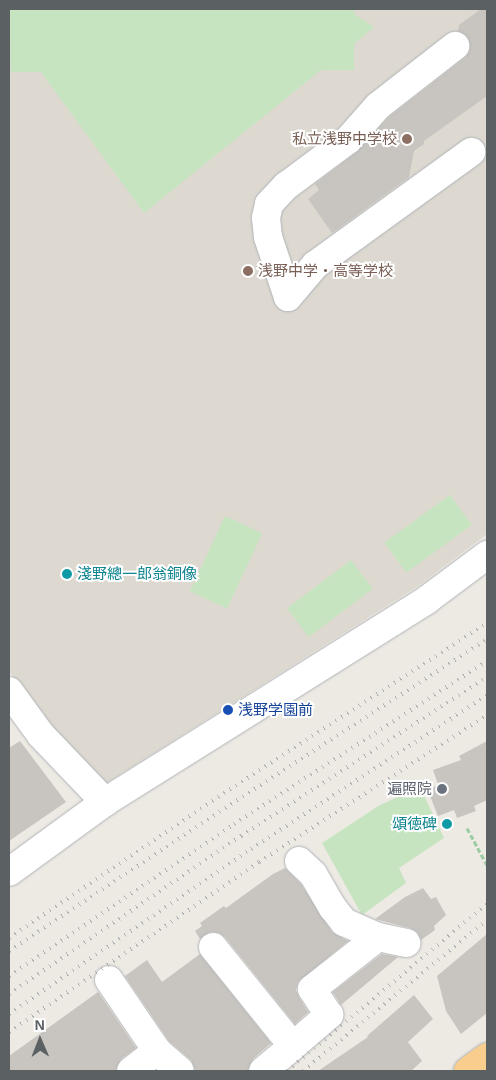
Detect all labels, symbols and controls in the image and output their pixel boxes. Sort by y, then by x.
place label: 私立浅野中学校 [292,130,397,148]
marker: 私立浅野中学校 [401,133,413,145]
place label: 浅野中学・高等学校 [258,262,393,280]
marker: 浅野中学・高等学校 [242,265,254,277]
place label: 淺野總一郎翁銅像 [77,565,197,583]
marker: 淺野總一郎翁銅像 [61,568,73,580]
place label: 浅野学園前 [238,701,313,719]
marker: 浅野学園前 [222,704,234,716]
place label: 遍照院 [387,780,432,798]
marker: 遍照院 [436,783,448,795]
place label: 頌徳碑 [392,815,437,833]
marker: 頌徳碑 [441,818,453,830]
north arrow [15,1015,65,1065]
text: N [35,1017,45,1033]

